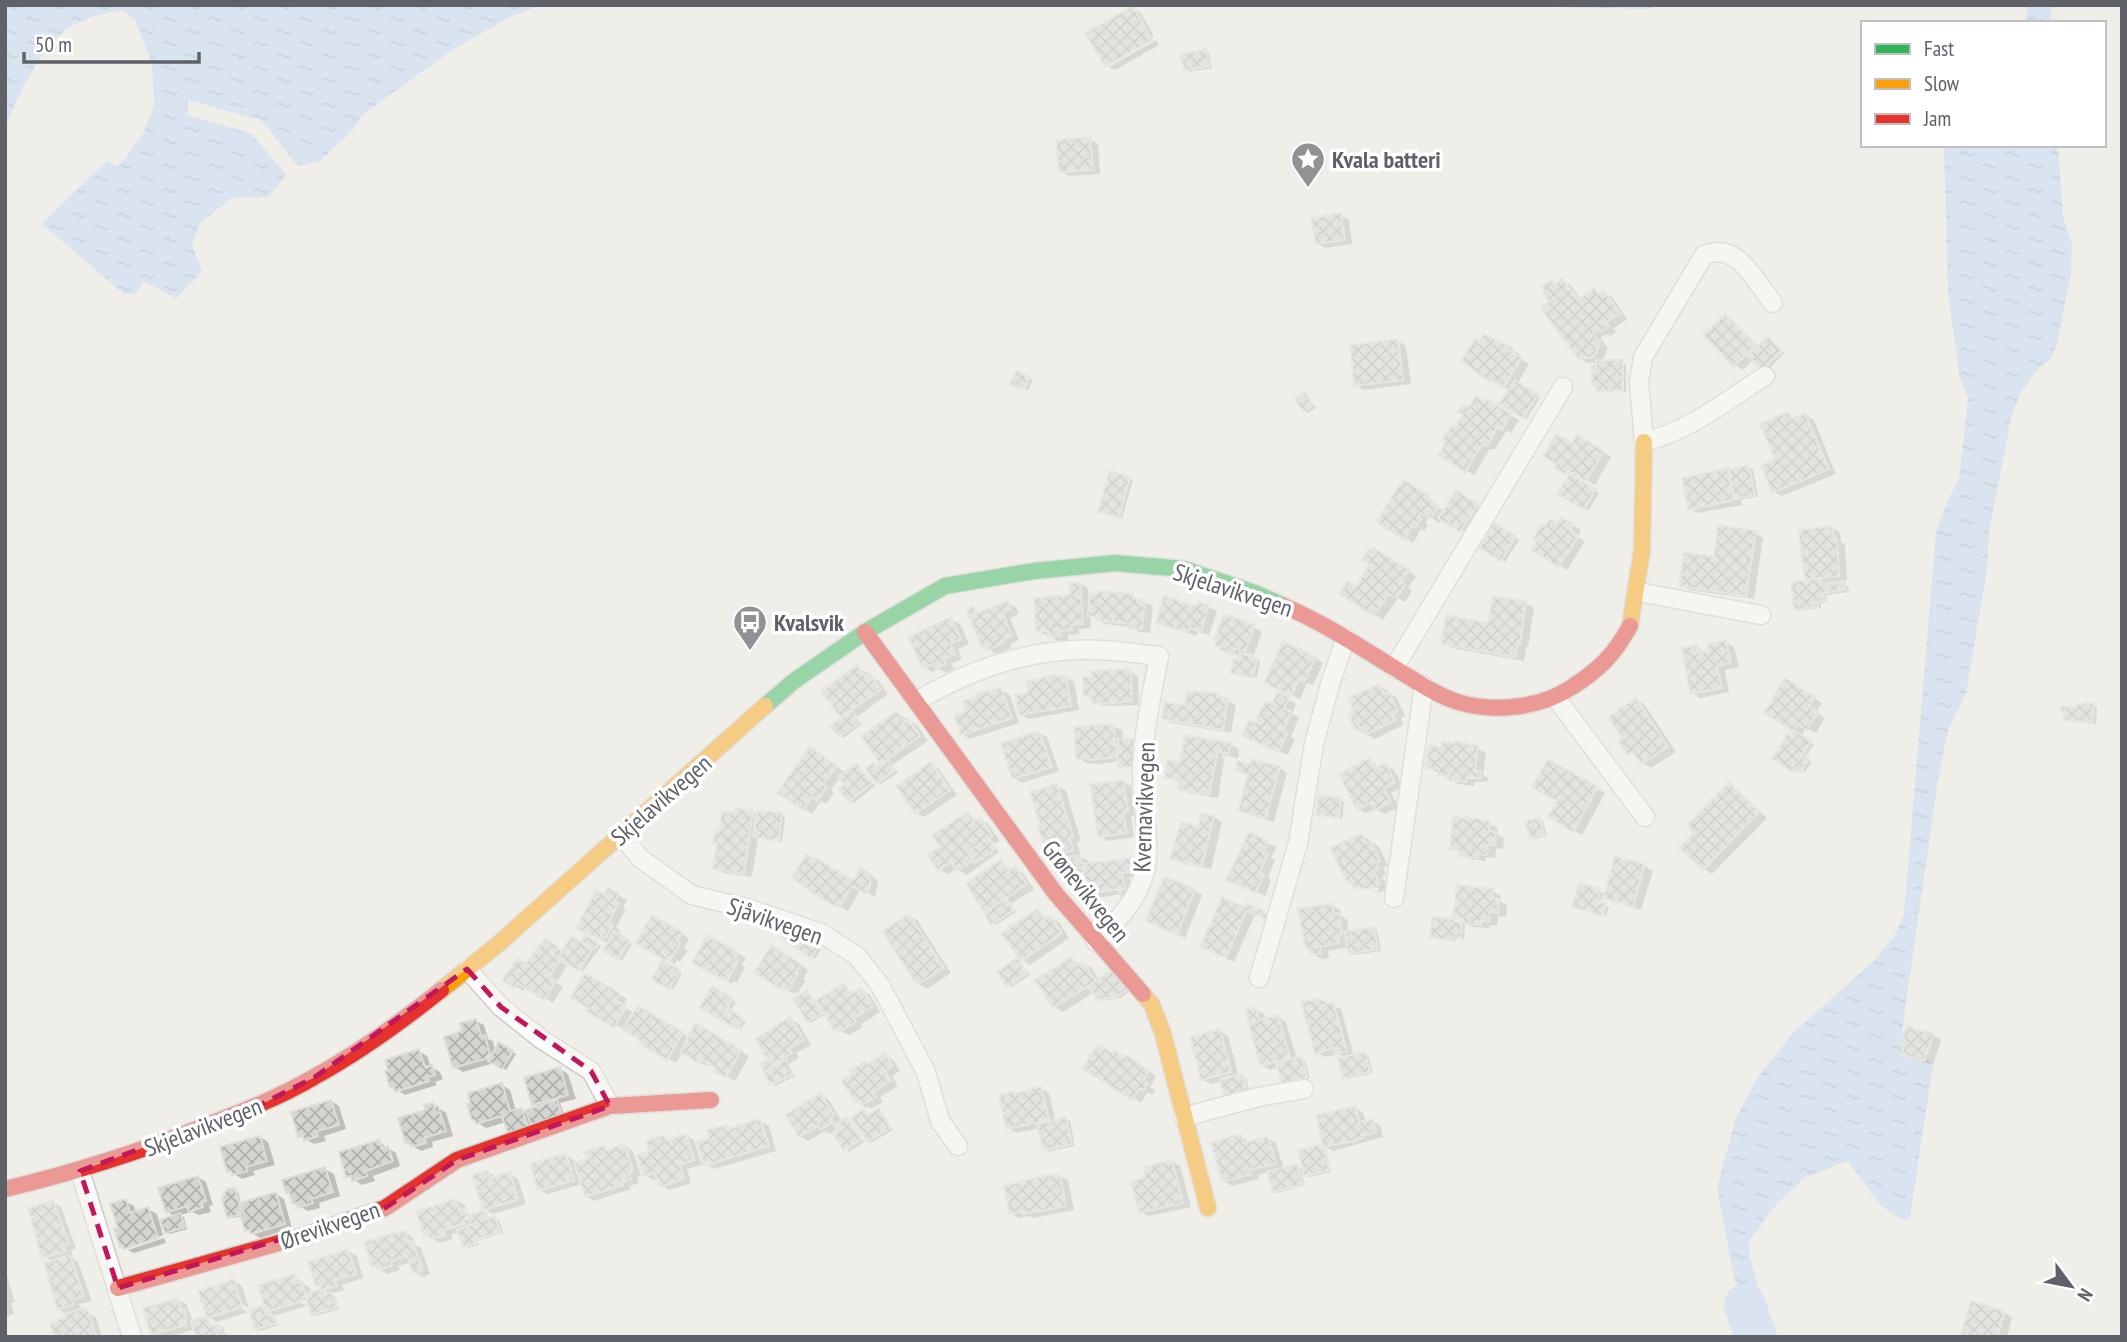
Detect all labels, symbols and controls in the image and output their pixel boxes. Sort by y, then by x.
scale bar [24,21,200,65]
legend [1861,21,2106,147]
text: 50 m [35,31,72,58]
text: Fast [1924,35,1954,62]
text: Slow [1924,70,1960,97]
text: Jam [1923,105,1951,132]
place icon: Kvala batteri [1289,140,1327,189]
place label: Kvala batteri [1332,144,1441,175]
street label: Skjelavikvegen [1169,556,1297,624]
bus stop icon: Kvalsvik [731,603,769,652]
place label: Kvalsvik [774,607,844,638]
street label: Kvernavikvegen [1126,741,1162,873]
street label: Skjelavikvegen [604,748,718,852]
street label: Grønevikvegen [1035,834,1137,948]
street label: Sjåvikvegen [723,890,827,952]
street label: Skjelavikvegen [140,1090,266,1164]
street label: Ørevikvegen [276,1194,384,1256]
north arrow [2036,1251,2106,1321]
text: N [2073,1284,2098,1306]

